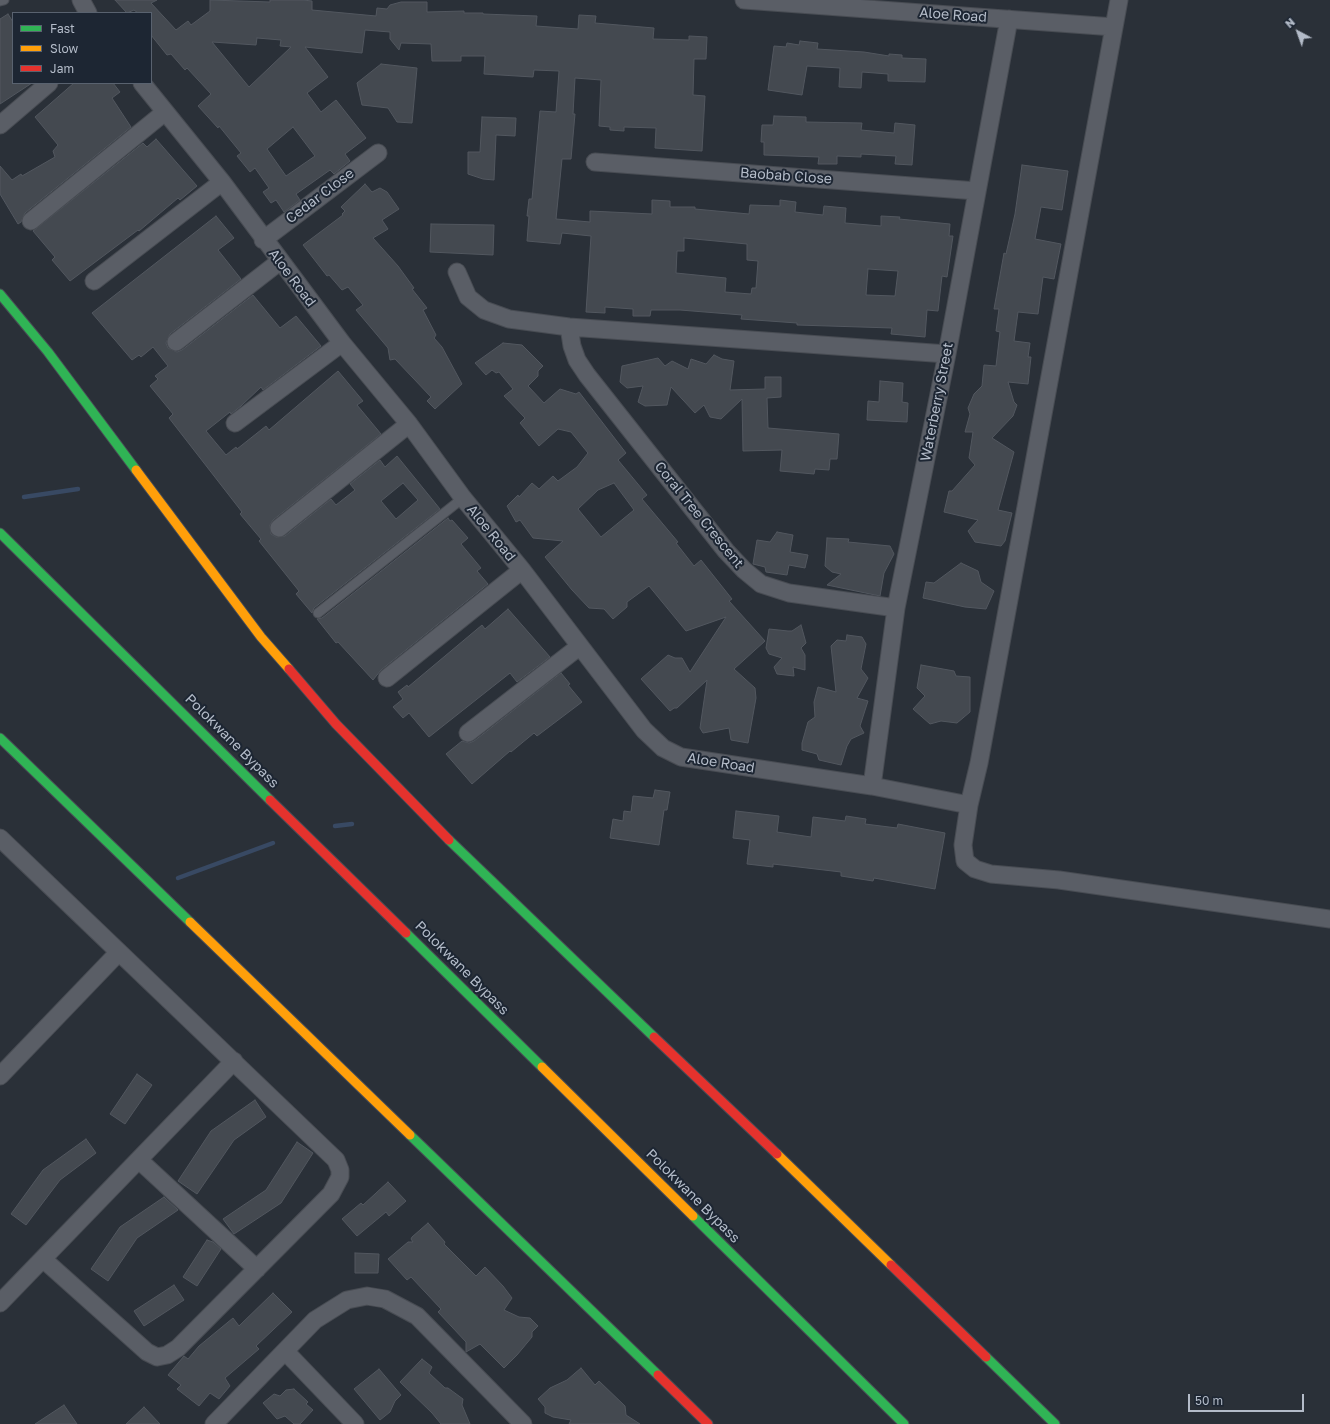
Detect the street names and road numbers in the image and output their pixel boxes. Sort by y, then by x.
street label: Aloe Road [919,4,987,26]
street label: Baobab Close [739,164,833,188]
street label: Cedar Close [283,165,357,227]
street label: Aloe Road [265,246,319,310]
street label: Waterberry Street [917,341,957,463]
street label: Coral Tree Crescent [651,458,747,572]
street label: Aloe Road [463,501,519,565]
street label: Polokwane Bypass [182,691,282,791]
street label: Aloe Road [686,749,756,777]
street label: Polokwane Bypass [412,918,512,1018]
street label: Polokwane Bypass [643,1146,743,1246]

